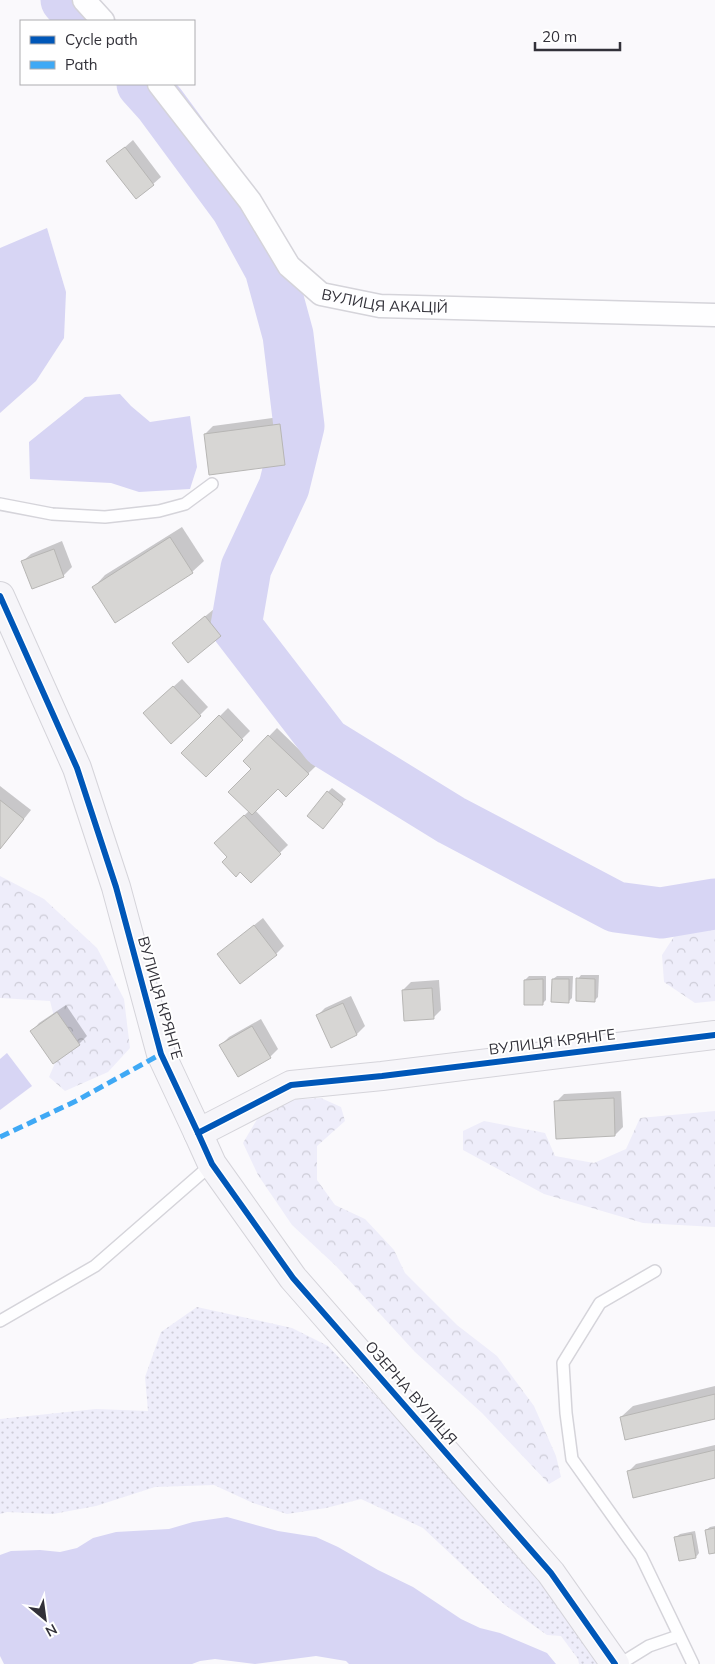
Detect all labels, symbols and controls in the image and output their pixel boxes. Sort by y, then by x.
legend [20,20,195,85]
scale bar [535,20,620,52]
text: 20 m [542,27,577,46]
text: Cycle path [65,30,138,49]
text: Path [65,55,97,74]
street label: ВУЛИЦЯ АКАЦІЙ [320,284,448,317]
street label: ВУЛИЦЯ КРЯНГЕ [134,934,187,1062]
street label: ВУЛИЦЯ КРЯНГЕ [488,1024,616,1059]
street label: ОЗЕРНА ВУЛИЦЯ [361,1337,462,1448]
north arrow [20,1594,70,1644]
text: N [42,1620,60,1641]

